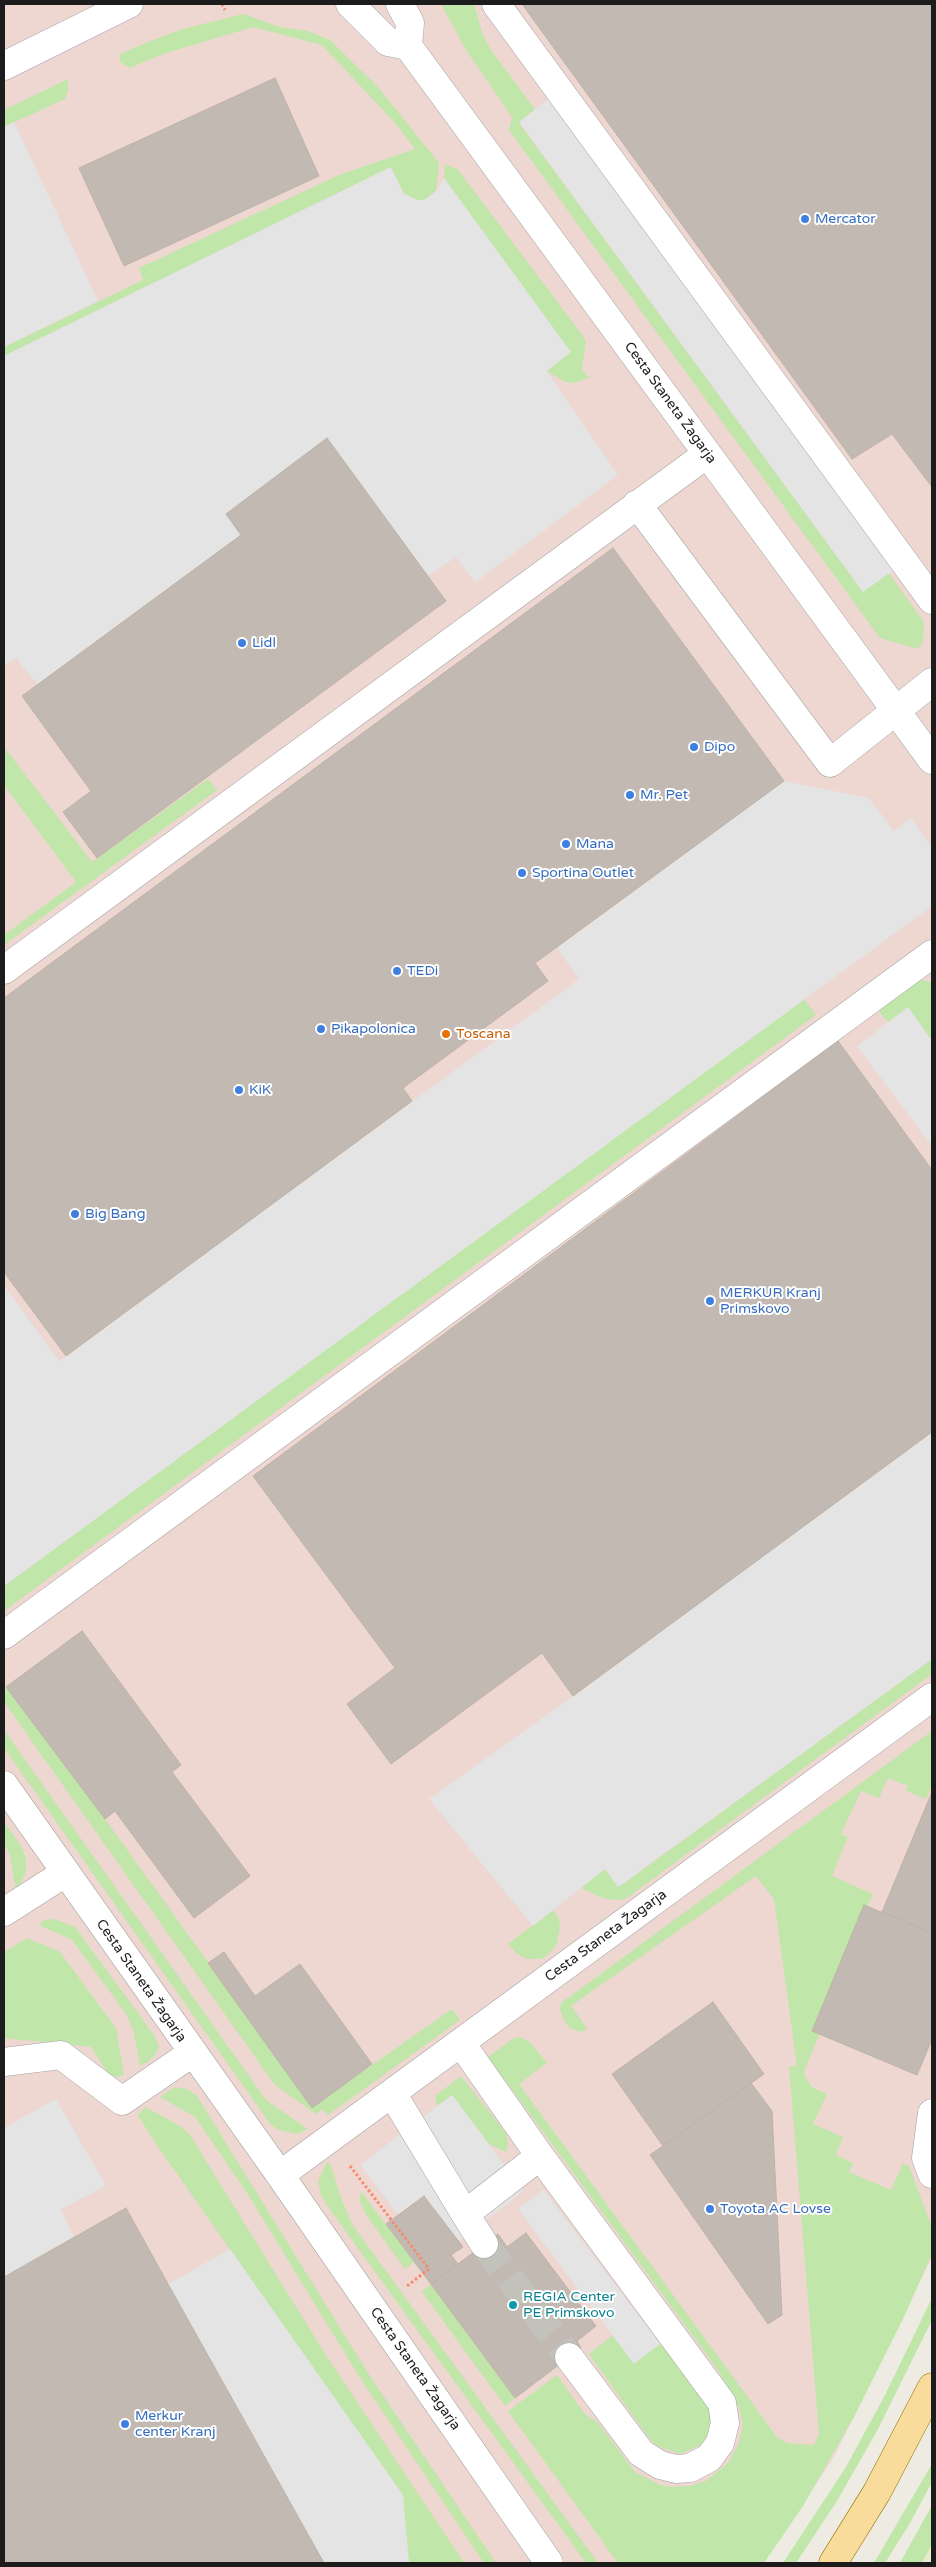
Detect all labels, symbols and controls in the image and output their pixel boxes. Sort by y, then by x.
place label: Mercator [815,211,876,227]
marker: Mercator [799,213,811,225]
street label: Cesta Staneta Žagarja [620,339,720,467]
place label: Lidl [252,635,276,651]
marker: Lidl [236,637,248,649]
place label: Dipo [704,739,735,755]
marker: Dipo [688,741,700,753]
place label: Mr. Pet [640,787,688,803]
marker: Mr. Pet [624,789,636,801]
place label: Mana [576,836,614,852]
marker: Mana [560,838,572,850]
place label: Sportina Outlet [532,865,634,881]
marker: Sportina Outlet [516,867,528,879]
place label: TEDi [407,963,438,979]
marker: TEDi [391,965,403,977]
place label: Pikapolonica [331,1021,416,1037]
marker: Pikapolonica [315,1023,327,1035]
place label: Toscana [456,1026,511,1042]
marker: Toscana [440,1028,452,1040]
place label: KiK [249,1082,271,1098]
marker: KiK [233,1084,245,1096]
place label: Big Bang [85,1206,145,1222]
marker: Big Bang [69,1208,81,1220]
place label: MERKUR Kranj Primskovo [720,1285,821,1318]
marker: MERKUR Kranj Primskovo [704,1295,716,1307]
street label: Cesta Staneta Žagarja [542,1886,670,1986]
street label: Cesta Staneta Žagarja [92,1916,190,2046]
place label: Toyota AC Lovse [720,2201,831,2217]
marker: Toyota AC Lovse [704,2203,716,2215]
place label: REGIA Center PE Primskovo [523,2289,615,2322]
marker: REGIA Center PE Primskovo [507,2299,519,2311]
street label: Cesta Staneta Žagarja [366,2304,464,2434]
place label: Merkur center Kranj [135,2408,216,2440]
marker: Merkur center Kranj [119,2418,131,2430]

